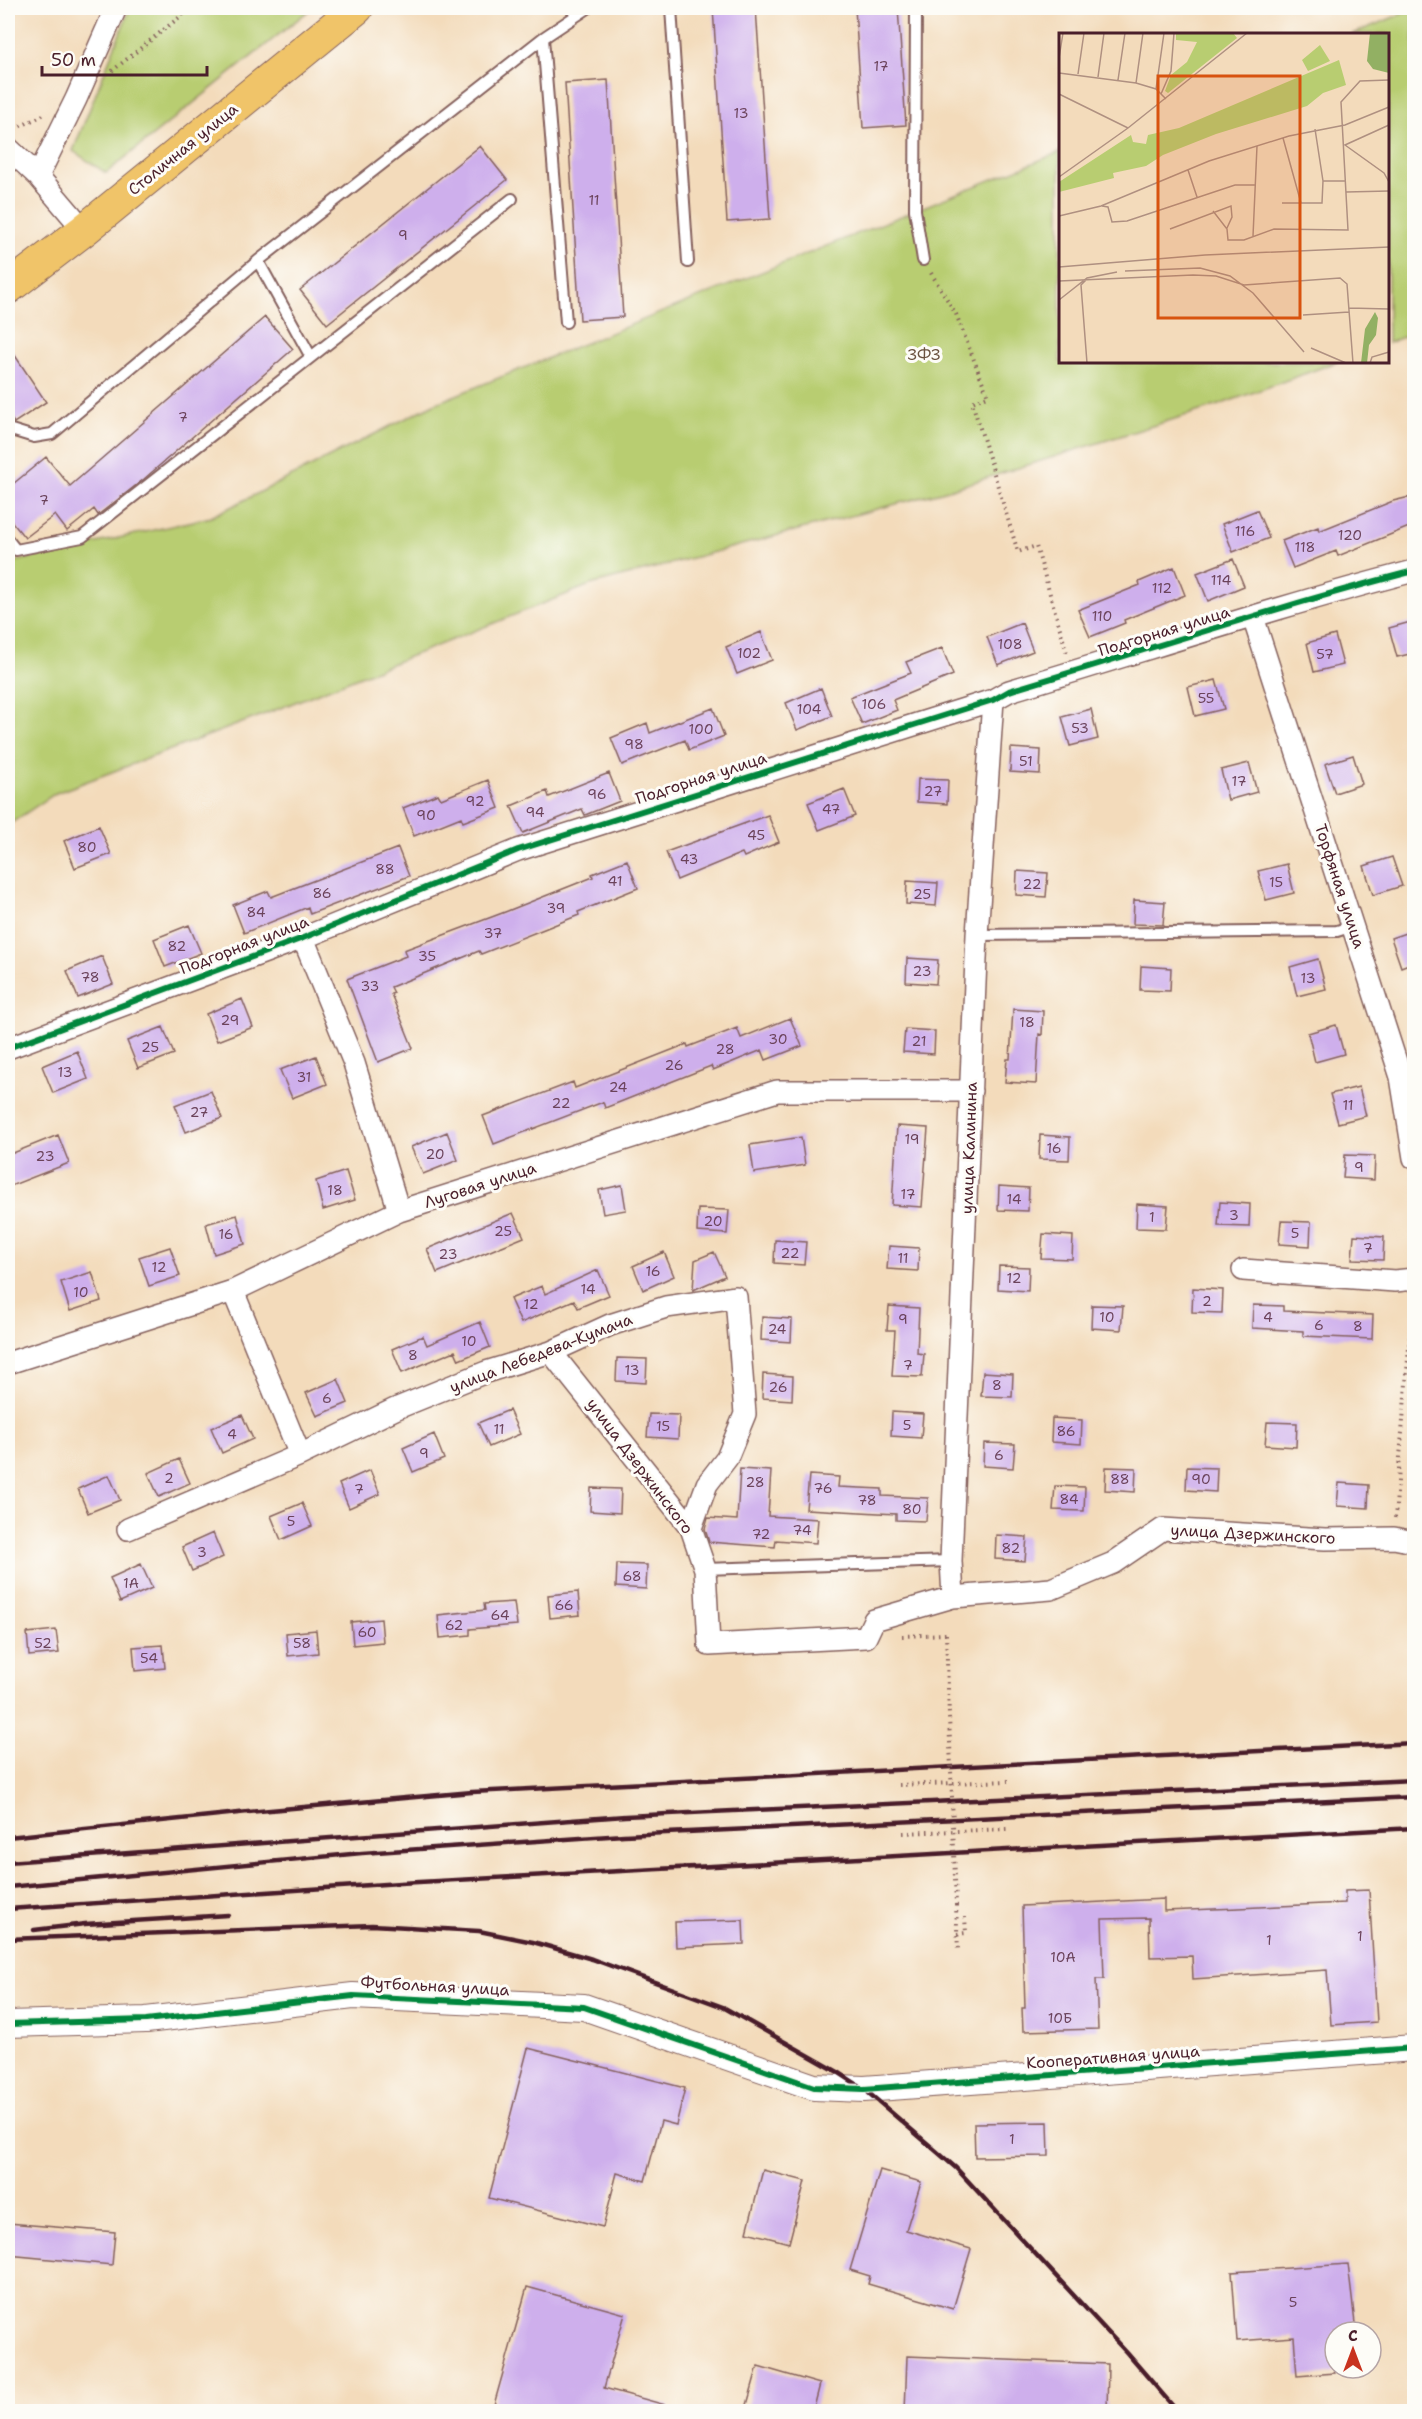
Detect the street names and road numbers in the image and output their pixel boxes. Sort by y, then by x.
street label: Столичная улица [124,98,242,200]
street label: Подгорная улица [1096,601,1232,661]
street label: Подгорная улица [633,747,769,809]
street label: Торфяная улица [1310,821,1370,951]
street label: Подгорная улица [176,911,312,979]
street label: улица Калинина [956,1082,982,1214]
street label: Луговая улица [421,1157,539,1213]
street label: улица Лебедева-Кумача [447,1308,635,1398]
street label: улица Дзержинского [582,1394,698,1538]
street label: улица Дзержинского [1170,1519,1336,1549]
street label: Футбольная улица [360,1972,510,2000]
street label: Кооперативная улица [1025,2040,1201,2074]

